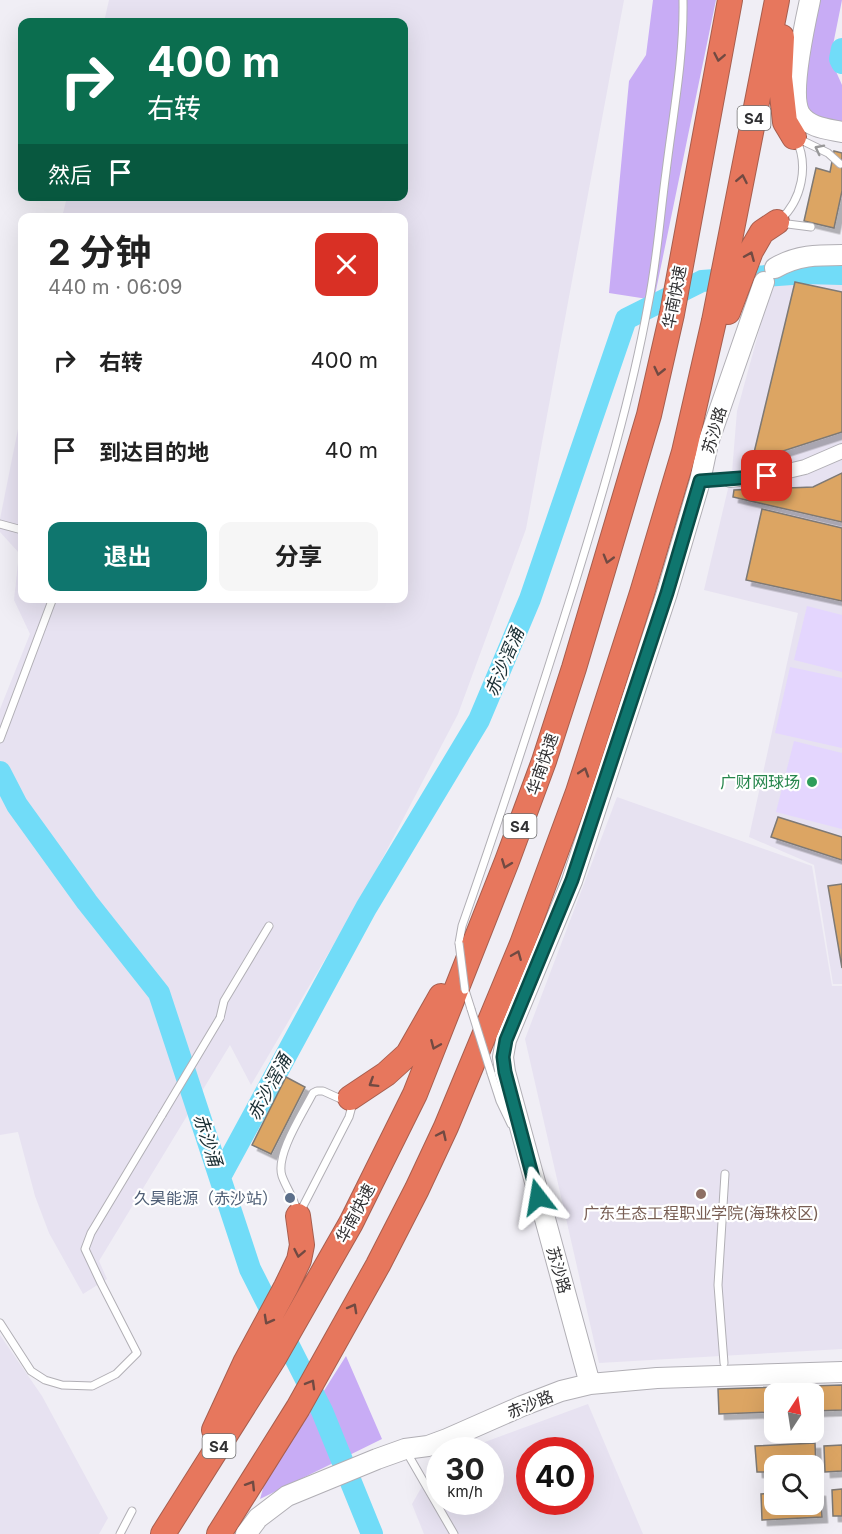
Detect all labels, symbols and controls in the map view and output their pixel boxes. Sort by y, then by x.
text: 400 m [147,36,280,87]
icon: right [48,42,126,120]
one-way arrow [713,52,726,62]
text: 右转 [147,92,201,125]
road number: S4 [738,106,771,130]
one-way arrow [814,145,825,156]
icon: arrive [104,156,137,189]
text: 然后 [48,162,92,188]
one-way arrow [735,174,748,184]
text: 2 分钟 [48,230,151,274]
button: close [315,233,378,296]
one-way arrow [742,251,754,262]
street label: 华南快速 [658,264,690,330]
text: 440 m · 06:09 [48,275,182,299]
icon: right [48,344,81,377]
text: 400 m [311,347,378,373]
text: 右转 [99,349,143,375]
one-way arrow [653,366,666,376]
street label: 苏沙路 [697,404,731,456]
icon: arrive [48,434,81,467]
text: 40 m [324,437,378,463]
text: 到达目的地 [99,439,209,465]
pin [741,450,792,501]
icon: arrive [750,459,783,492]
button: 退出 [48,522,207,591]
button: 分享 [219,522,378,591]
one-way arrow [603,553,615,564]
water label: 赤沙滘涌 [480,623,529,699]
street label: 华南快速 [522,730,562,798]
one-way arrow [577,767,590,778]
place label: 广财网球场 [720,772,800,792]
marker: 广财网球场 [805,775,819,789]
road number: S4 [504,814,536,838]
one-way arrow [501,858,514,869]
one-way arrow [510,950,522,961]
one-way arrow [430,1039,442,1050]
water label: 赤沙滘涌 [243,1049,296,1124]
one-way arrow [369,1076,380,1087]
water label: 赤沙涌 [190,1111,227,1171]
one-way arrow [435,1130,447,1141]
position arrow [506,1165,570,1229]
street label: 华南快速 [331,1180,379,1246]
marker: 广东生态工程职业学院(海珠校区) [694,1187,708,1201]
place label: 久昊能源（赤沙站） [134,1188,278,1208]
marker: 久昊能源（赤沙站） [283,1191,297,1205]
place label: 广东生态工程职业学院(海珠校区) [583,1203,819,1223]
street label: 苏沙路 [543,1244,575,1296]
one-way arrow [293,1248,306,1258]
one-way arrow [346,1304,357,1315]
one-way arrow [264,1314,275,1325]
one-way arrow [304,1379,315,1390]
north arrow [764,1383,824,1443]
map controls [764,1383,824,1515]
street label: 赤沙路 [504,1386,556,1422]
road number: S4 [202,1434,236,1458]
speed limit sign: 40 [516,1437,594,1515]
text: 30 [445,1451,485,1487]
button: search [764,1455,824,1515]
one-way arrow [243,1481,255,1491]
text: km/h [447,1482,483,1501]

